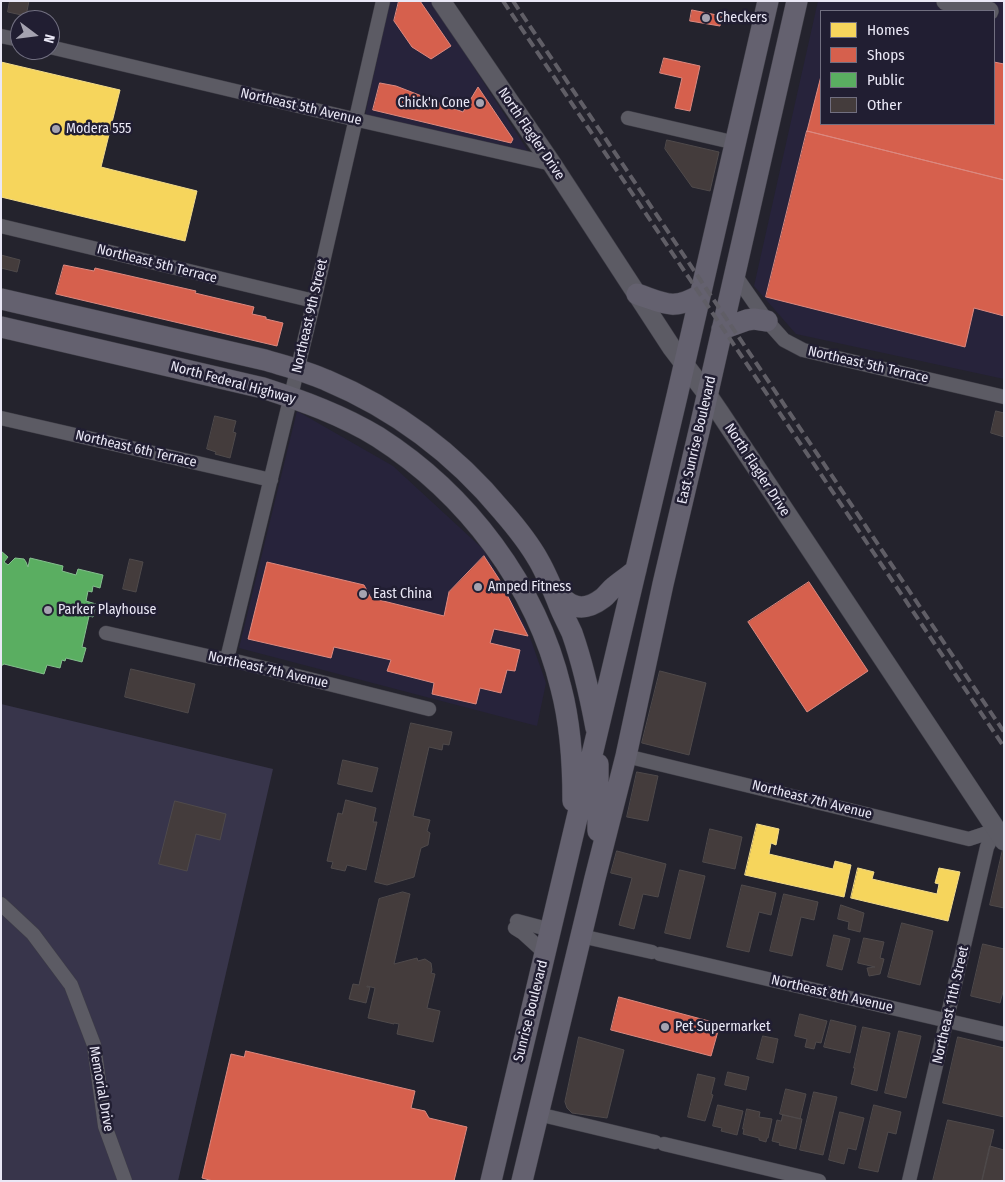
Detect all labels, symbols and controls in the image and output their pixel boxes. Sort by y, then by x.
north arrow [10,10,60,60]
place label: Checkers [716,10,767,26]
legend [820,10,995,125]
marker: Checkers [700,12,712,24]
text: Homes [867,21,909,39]
text: N [40,32,58,45]
text: Shops [867,46,905,64]
text: Public [867,71,904,89]
street label: Northeast 5th Avenue [239,85,363,129]
street label: North Flagler Drive [494,85,568,183]
place label: Chick'n Cone [398,95,470,111]
text: Other [867,96,902,114]
marker: Chick'n Cone [474,97,486,109]
place label: Modera 555 [66,121,131,137]
marker: Modera 555 [50,123,62,135]
street label: Northeast 5th Terrace [95,241,219,287]
street label: Northeast 9th Street [289,257,331,375]
street label: Northeast 5th Terrace [806,343,930,387]
street label: North Federal Highway [169,358,297,408]
street label: East Sunrise Boulevard [674,374,720,506]
street label: North Flagler Drive [721,420,793,520]
street label: Northeast 6th Terrace [74,427,198,471]
place label: Amped Fitness [488,579,571,595]
marker: Amped Fitness [472,581,484,593]
place label: East China [373,586,432,602]
marker: East China [357,588,369,600]
place label: Parker Playhouse [58,602,156,618]
marker: Parker Playhouse [42,604,54,616]
street label: Northeast 7th Avenue [206,648,330,692]
street label: Northeast 7th Avenue [750,777,874,823]
street label: Northeast 11th Street [929,944,973,1066]
street label: Sunrise Boulevard [510,959,552,1063]
street label: Northeast 8th Avenue [769,972,895,1016]
place label: Pet Supermarket [675,1019,771,1035]
marker: Pet Supermarket [659,1021,671,1033]
street label: Memorial Drive [85,1045,117,1133]

